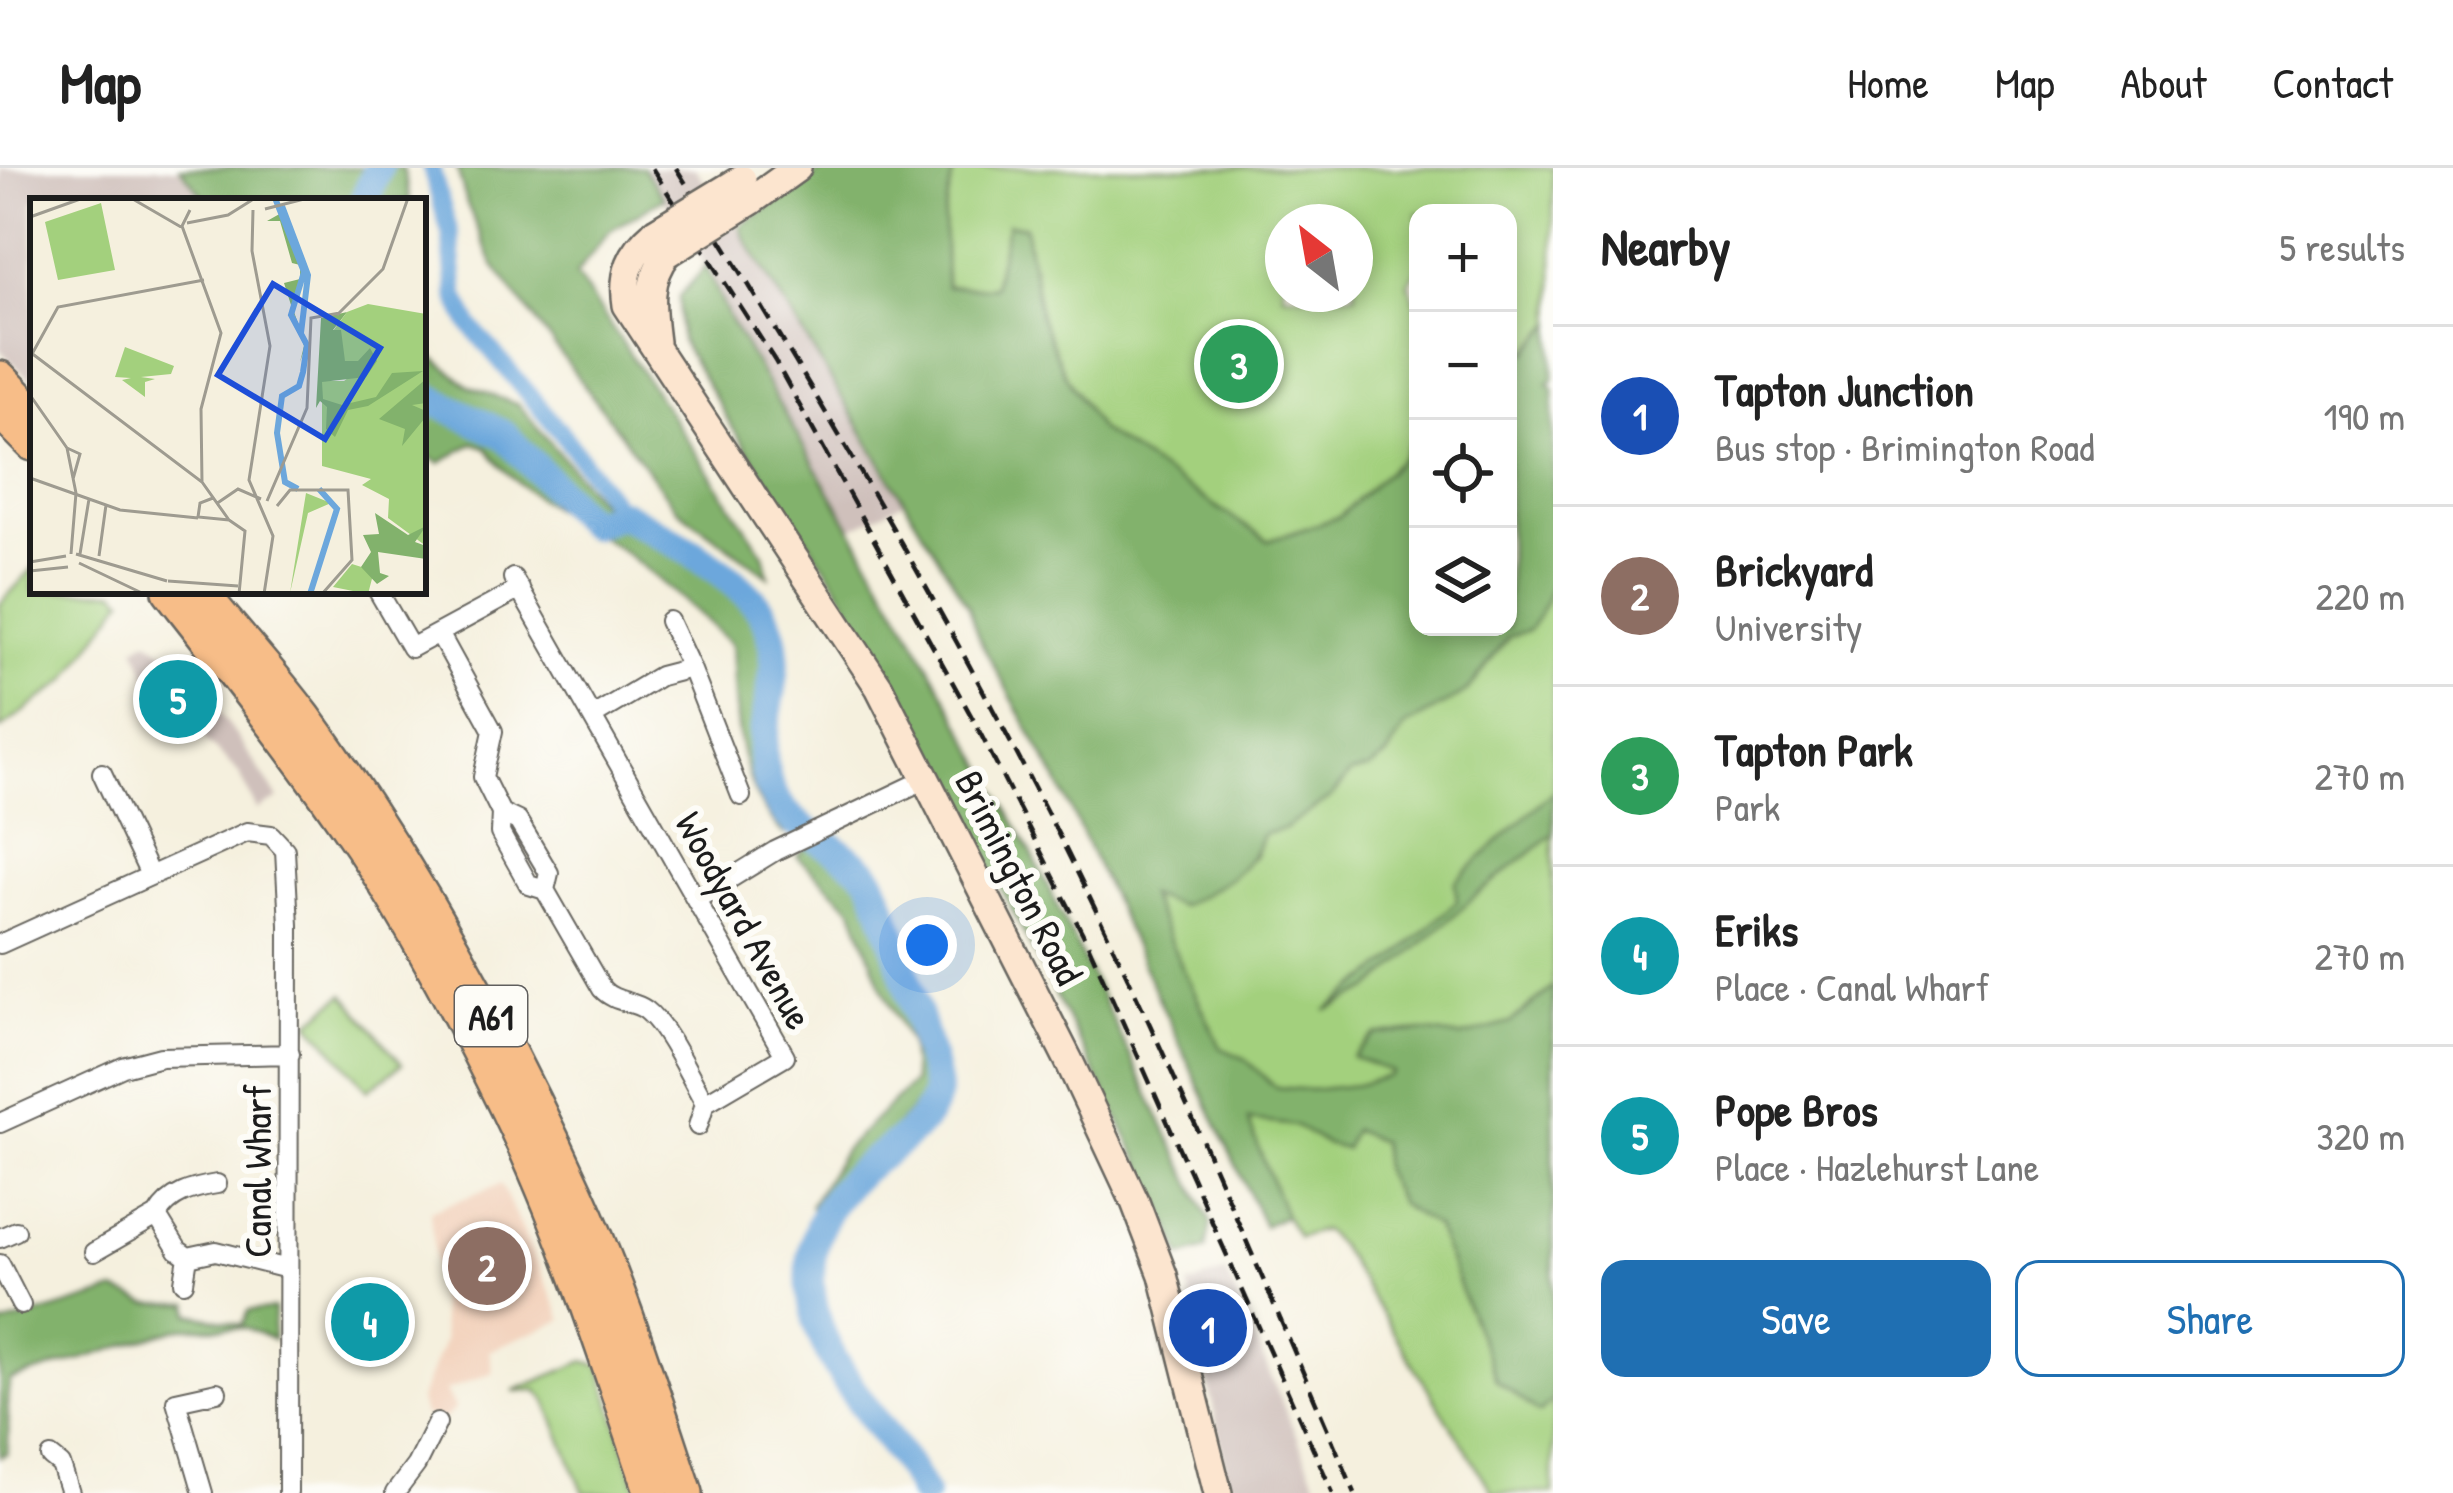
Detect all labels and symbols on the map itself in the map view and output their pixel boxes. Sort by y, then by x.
inset map [30,198,426,594]
north arrow [1265,204,1373,312]
pin: 3 [1200,319,1278,409]
pin: 5 [139,654,217,744]
street label: Brimington Road [943,761,1097,993]
street label: Woodyard Avenue [664,802,826,1038]
your location [897,915,957,975]
road number: A61 [455,986,527,1046]
street label: Canal Wharf [230,1084,283,1258]
pin: 2 [448,1221,526,1311]
pin: 4 [331,1277,409,1367]
pin: 1 [1169,1283,1247,1373]

